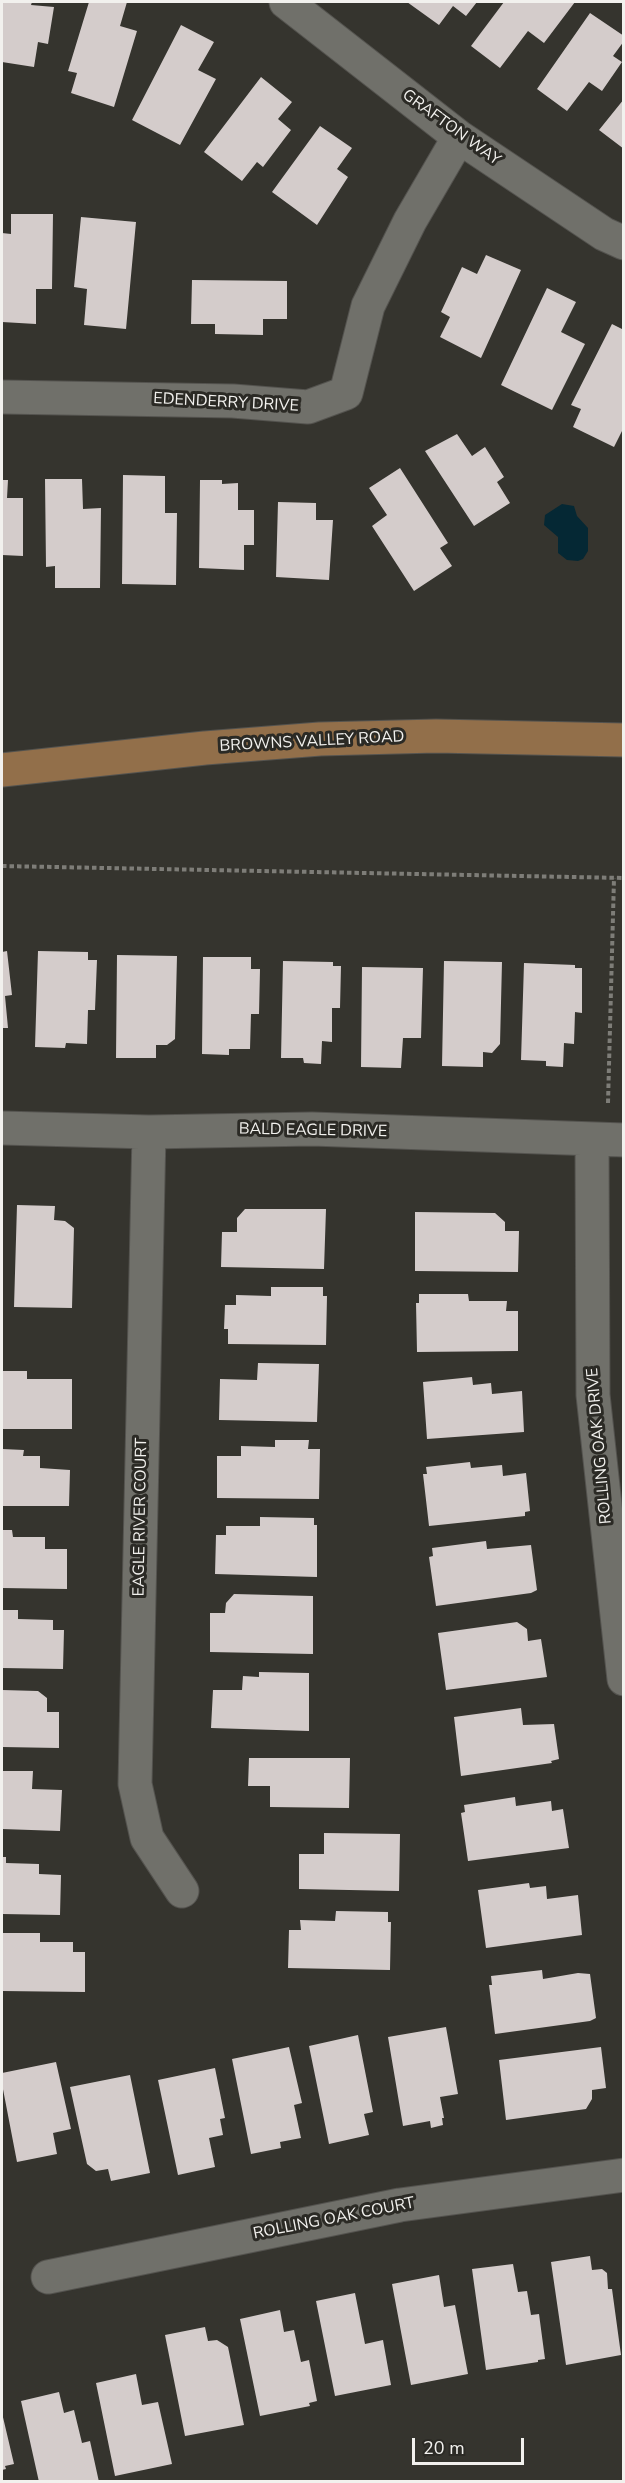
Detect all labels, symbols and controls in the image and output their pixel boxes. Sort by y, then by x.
street label: GRAFTON WAY [398,86,504,170]
street label: EDENDERRY DRIVE [153,390,299,416]
street label: BROWNS VALLEY ROAD [219,728,405,756]
street label: BALD EAGLE DRIVE [239,1120,387,1142]
street label: ROLLING OAK DRIVE [584,1367,616,1525]
street label: EAGLE RIVER COURT [130,1438,152,1596]
street label: ROLLING OAK COURT [252,2194,416,2244]
scale bar [415,2426,528,2464]
text: 20 m [423,2436,465,2460]

